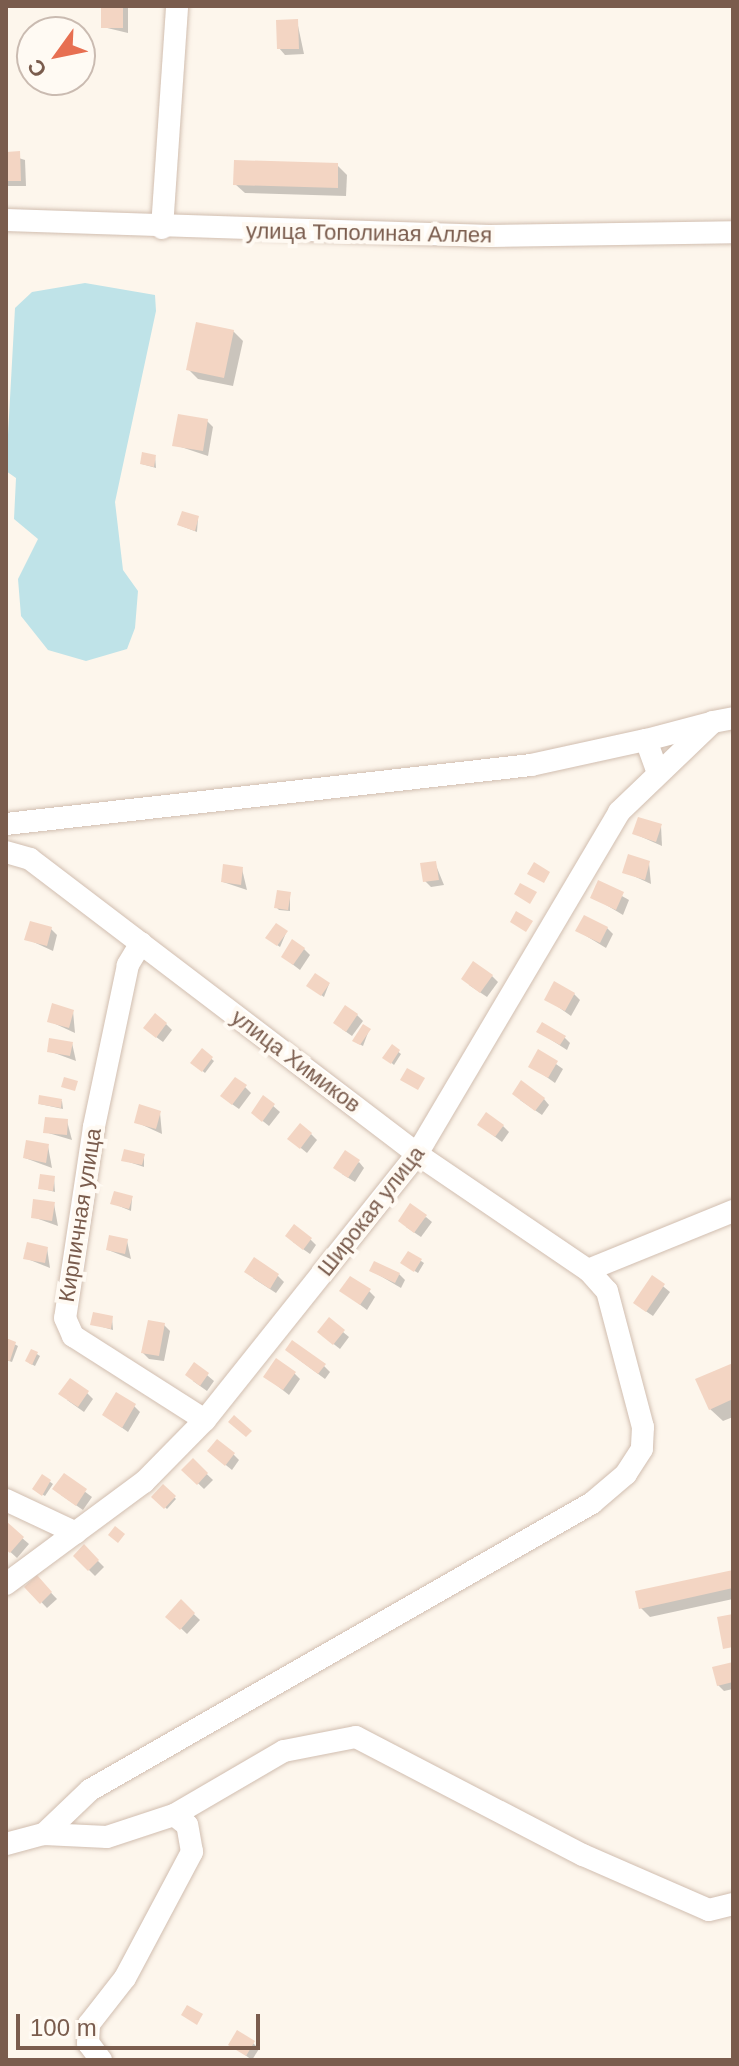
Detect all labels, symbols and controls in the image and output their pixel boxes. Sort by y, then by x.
north arrow [16,16,96,96]
text: С [22,55,52,82]
street label: улица Тополиная Аллея [246,218,492,248]
street label: улица Химиков [226,1004,366,1118]
street label: Кирпичная улица [53,1126,107,1304]
street label: Широкая улица [312,1141,430,1281]
scale bar [20,1998,264,2048]
text: 100 m [30,2014,97,2041]

